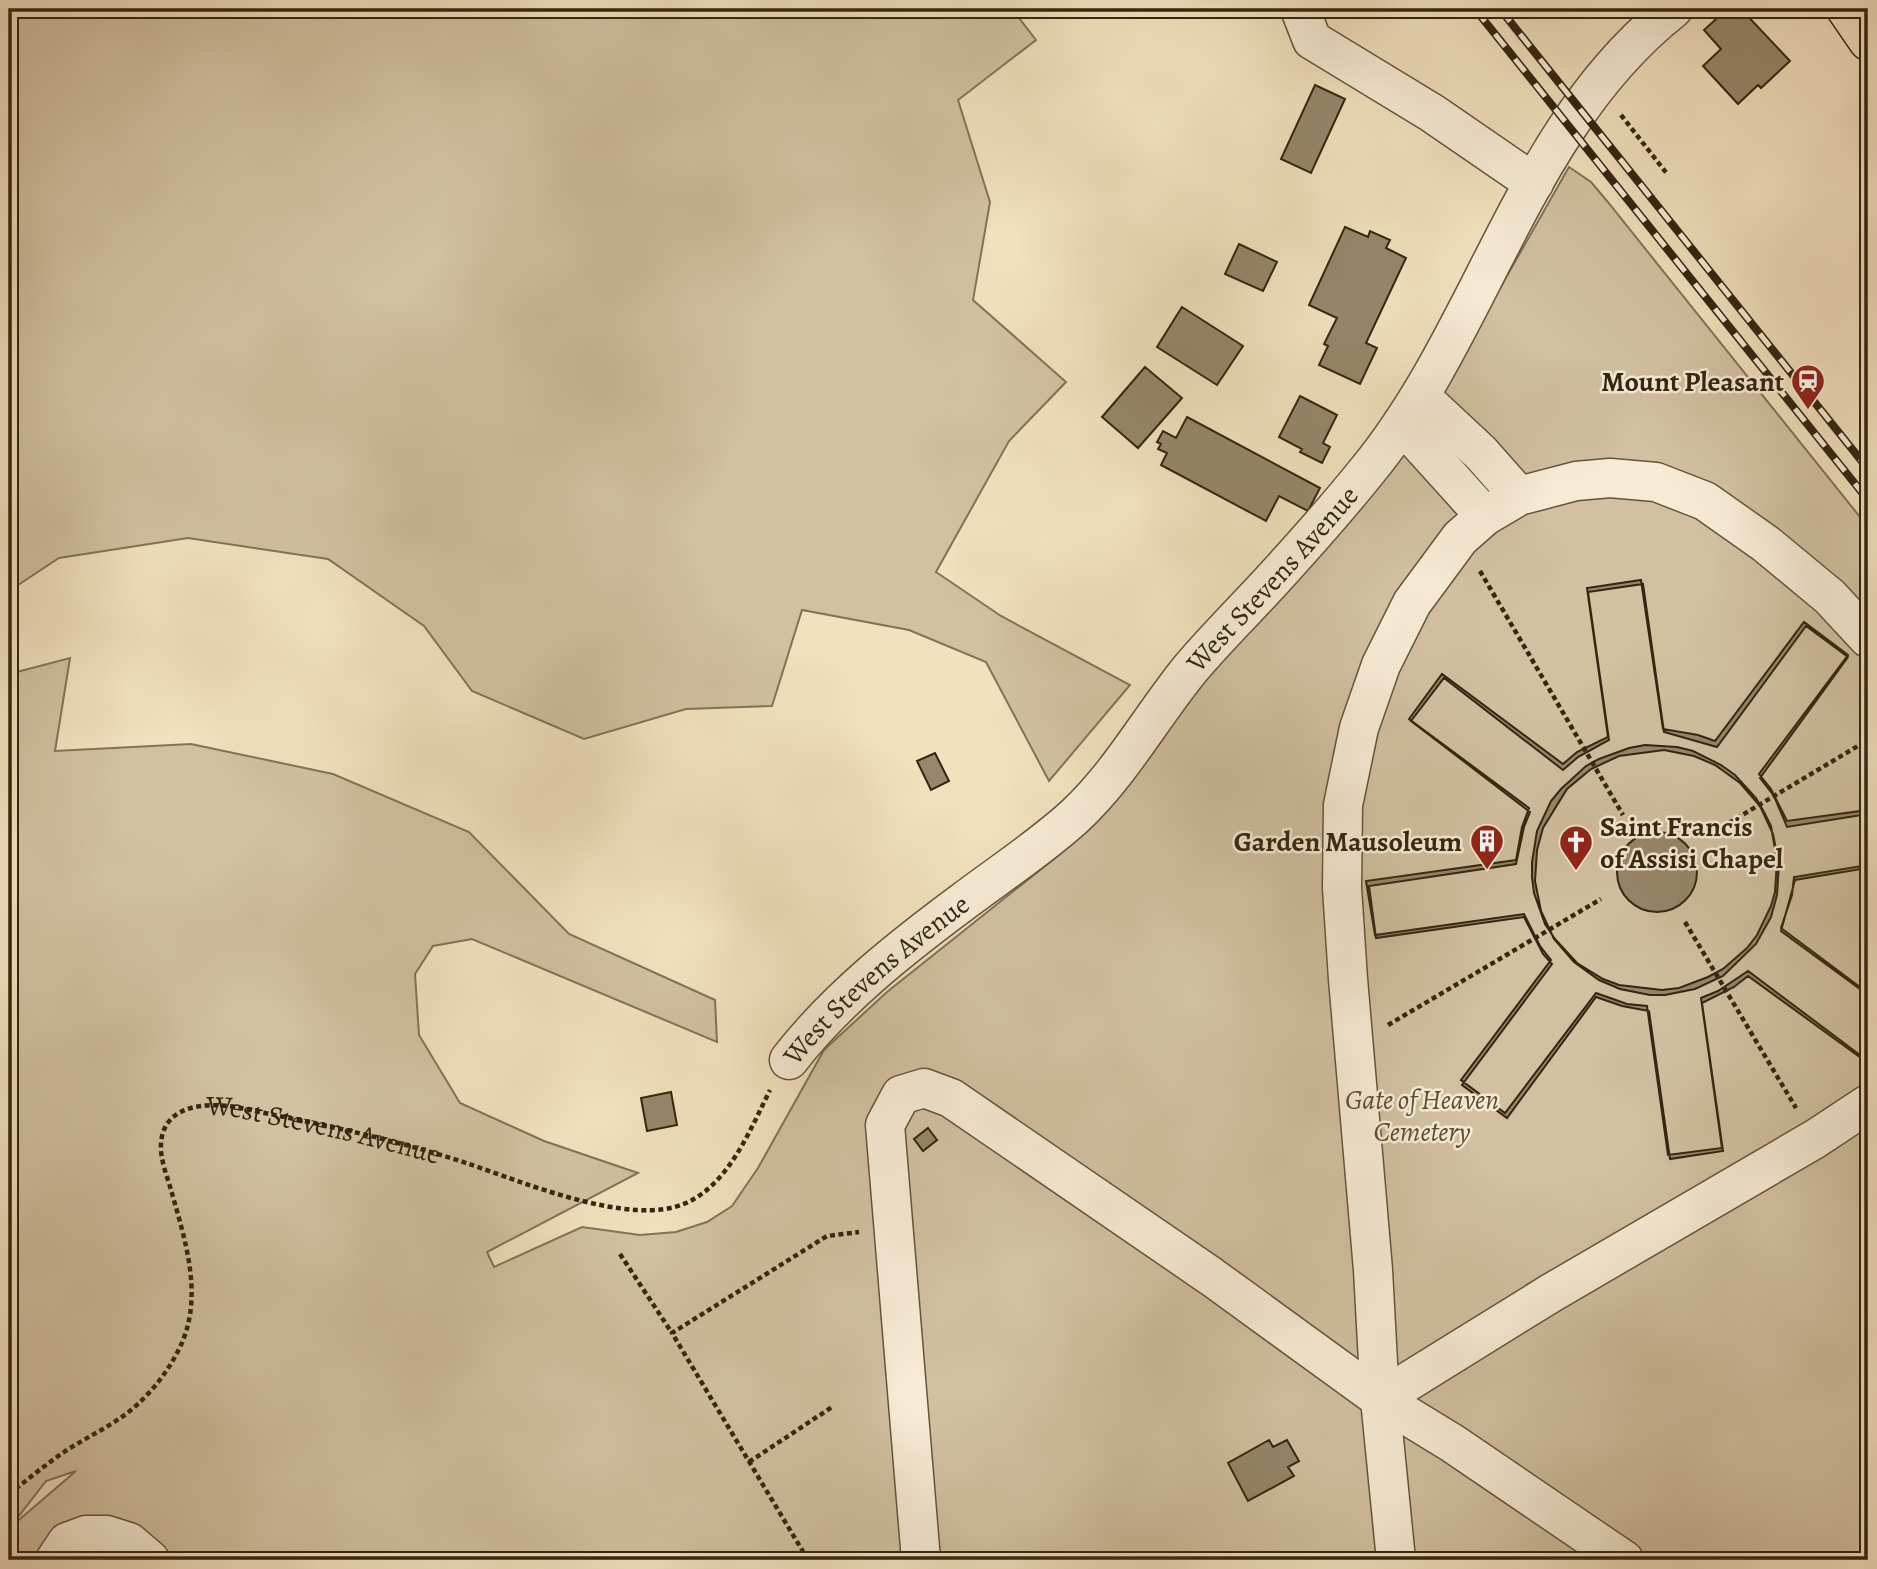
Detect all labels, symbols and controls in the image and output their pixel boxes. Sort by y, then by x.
station icon: Mount Pleasant [1789,362,1827,411]
place label: Mount Pleasant [1601,363,1784,401]
street label: West Stevens Avenue [1177,478,1367,681]
place label: Saint Francis of Assisi Chapel [1600,808,1784,878]
building icon: Garden Mausoleum [1468,822,1506,871]
place label: Garden Mausoleum [1234,823,1462,861]
church icon: Saint Francis of Assisi Chapel [1557,823,1595,872]
street label: West Stevens Avenue [774,886,977,1074]
park label: Gate of Heaven Cemetery [1345,1081,1499,1151]
street label: West Stevens Avenue [205,1087,445,1174]

